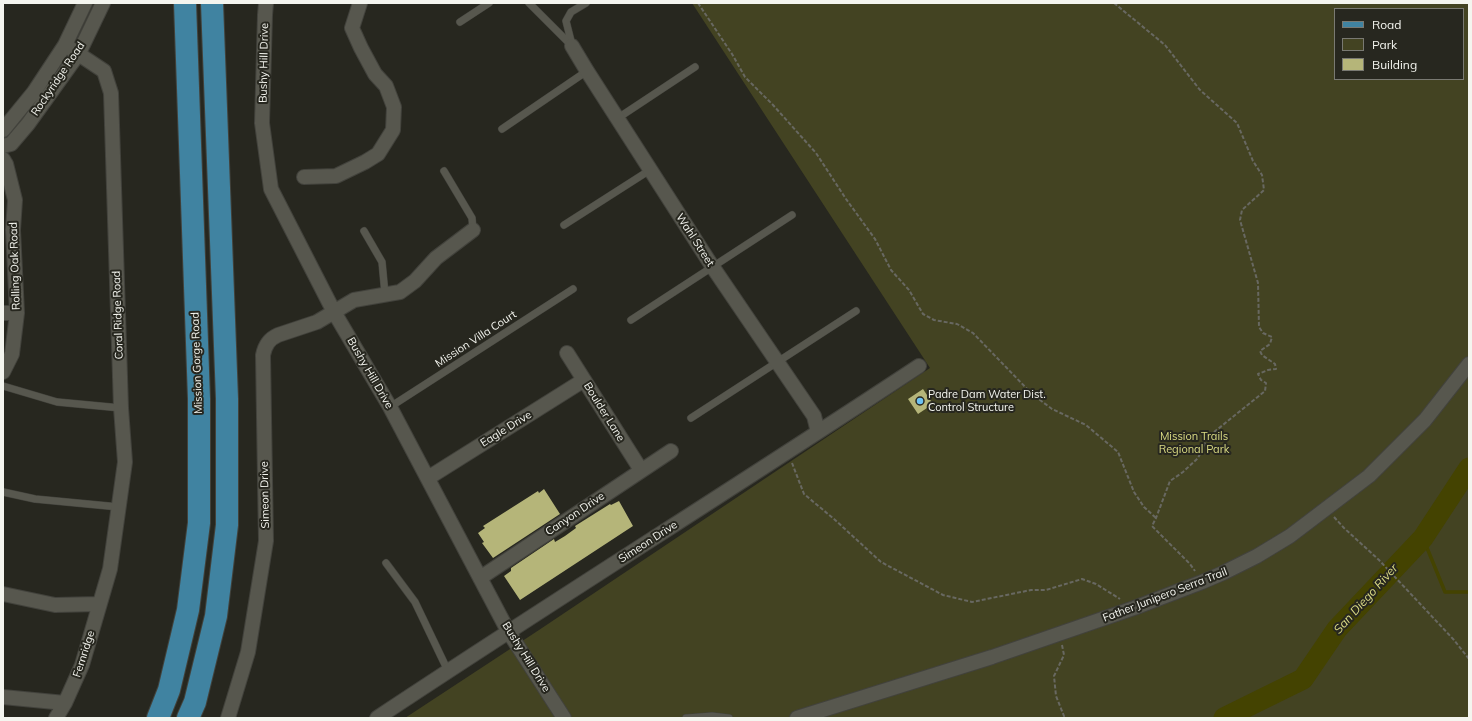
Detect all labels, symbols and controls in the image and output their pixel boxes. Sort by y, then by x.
legend [1334,8,1464,80]
text: Road [1372,17,1401,32]
street label: Bushy Hill Drive [257,23,271,103]
text: Park [1372,37,1397,52]
street label: Rockyridge Road [28,40,88,118]
text: Building [1372,57,1417,72]
street label: Wahl Street [673,211,717,269]
street label: Rolling Oak Road [7,222,23,310]
street label: Coral Ridge Road [110,270,126,360]
street label: Mission Villa Court [433,308,519,370]
street label: Mission Gorge Road [189,312,205,414]
street label: Bushy Hill Drive [344,335,396,411]
street label: Boulder Lane [581,380,627,444]
place label: Padre Dam Water Dist. Control Structure [928,388,1046,414]
marker: Padre Dam Water Dist. Control Structure [915,396,925,406]
street label: Eagle Drive [478,408,534,450]
park label: Mission Trails Regional Park [1159,430,1229,456]
street label: Simeon Drive [258,461,272,529]
street label: Canyon Drive [543,489,607,539]
street label: Simeon Drive [616,518,680,566]
water label: San Diego River [1331,561,1401,637]
street label: Father Junipero Serra Trail [1101,565,1229,625]
street label: Bushy Hill Drive [499,620,553,694]
street label: Fernridge [70,629,98,679]

